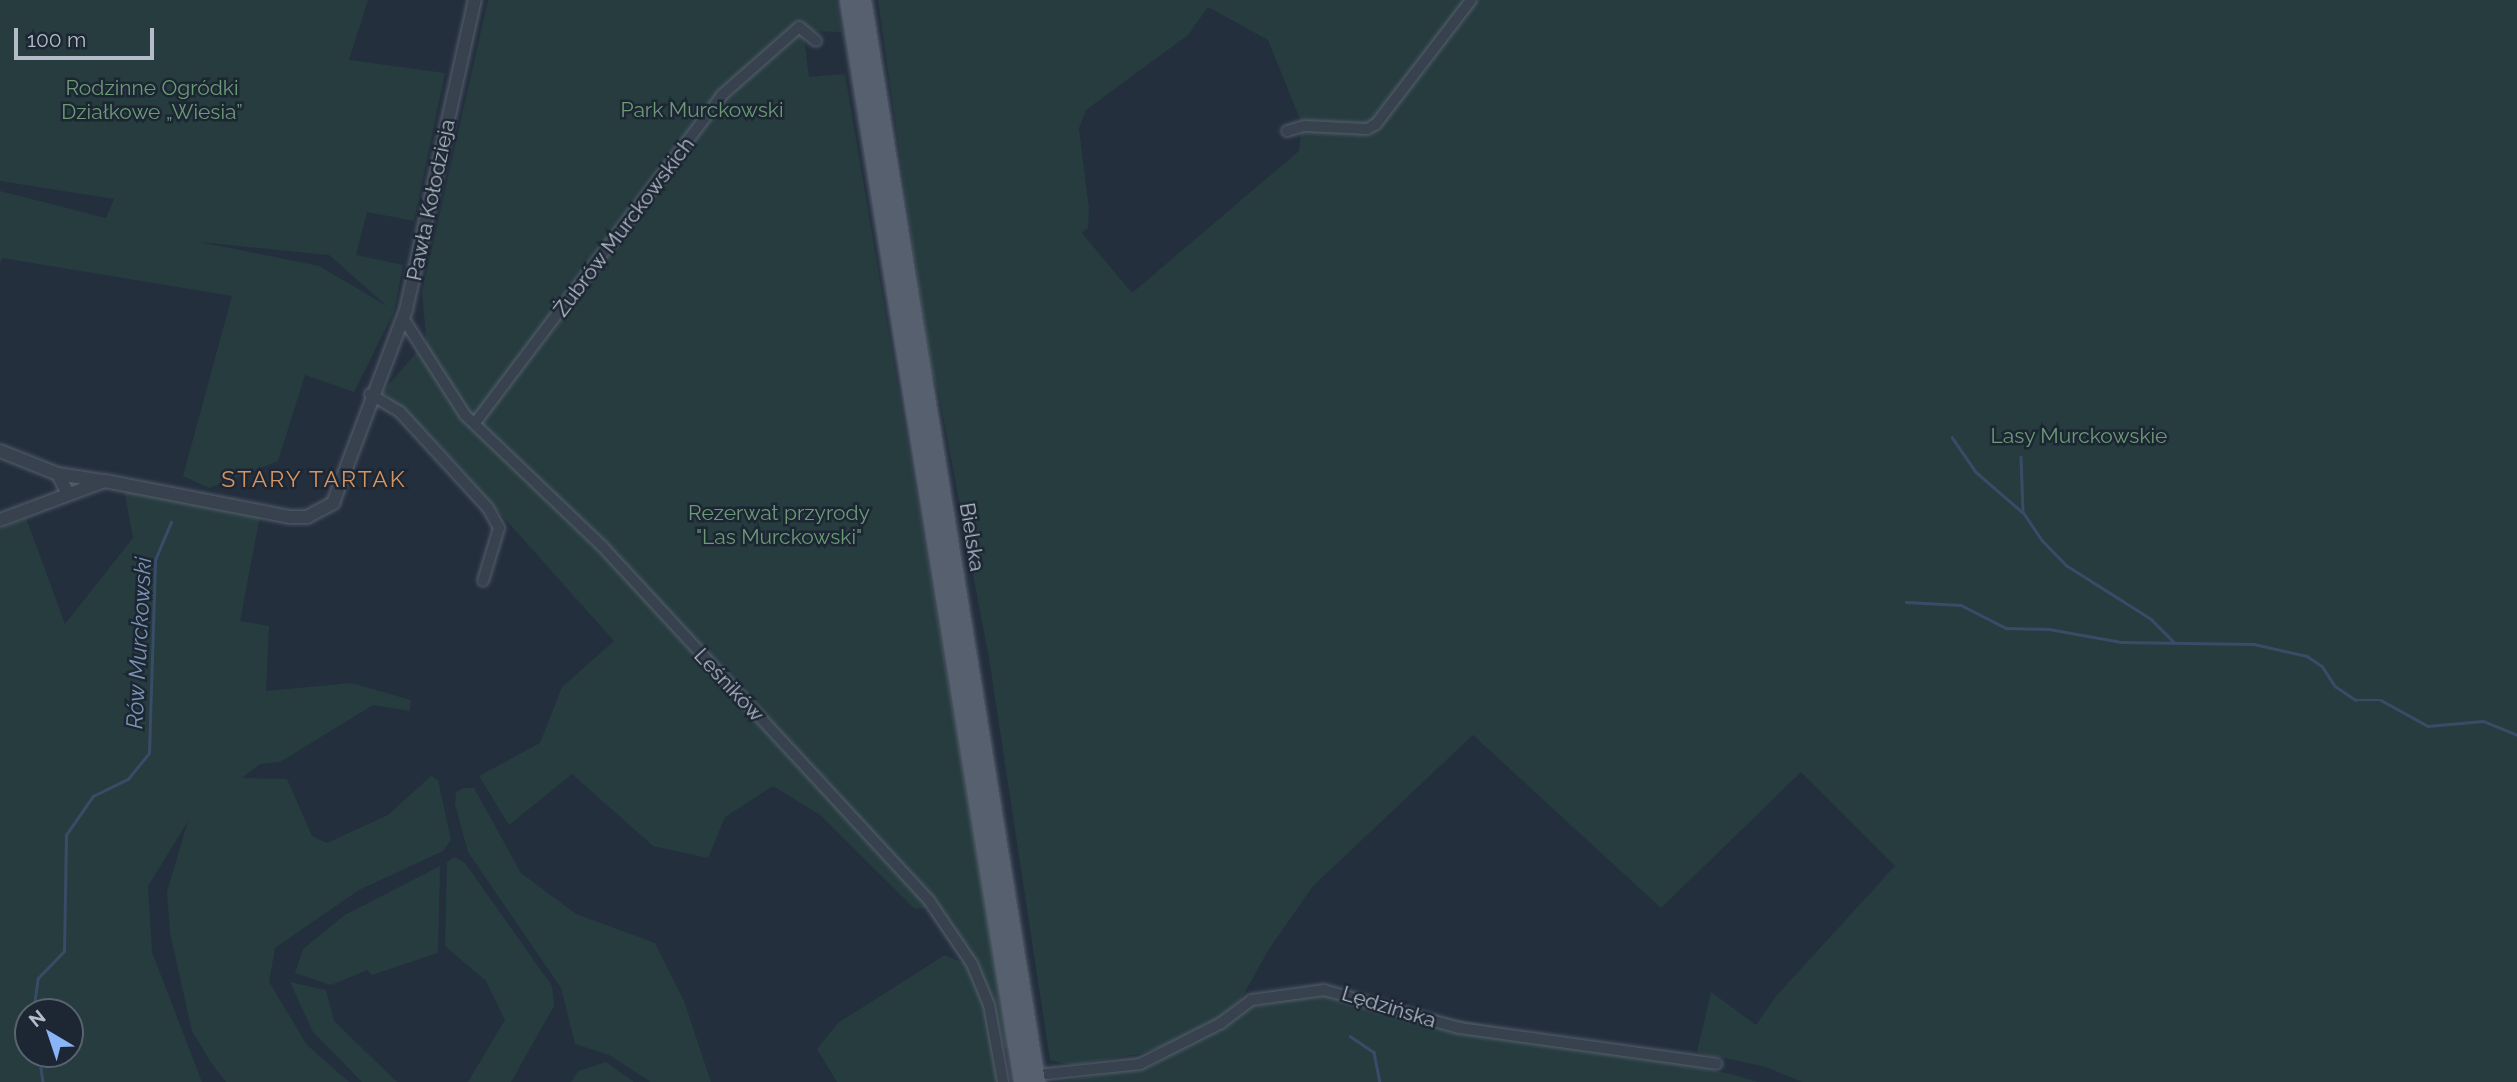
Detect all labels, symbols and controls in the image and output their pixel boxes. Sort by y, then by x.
scale bar [18,14,158,58]
text: 100 m [27,27,86,52]
park label: Rodzinne Ogródki Działkowe „Wiesia” [61,75,243,125]
park label: Park Murckowski [620,97,784,123]
street label: Pawła Kołodzieja [402,117,460,283]
street label: Żubrów Murckowskich [548,132,700,322]
park label: Lasy Murckowskie [1990,423,2168,449]
district label: STARY TARTAK [222,465,406,493]
park label: Rezerwat przyrody "Las Murckowski" [688,500,870,550]
street label: Bielska [954,501,990,573]
water label: Rów Murckowski [121,556,157,730]
street label: Leśników [689,643,769,727]
street label: Lędzińska [1339,981,1439,1033]
north arrow [14,998,84,1068]
text: N [24,1005,50,1031]

